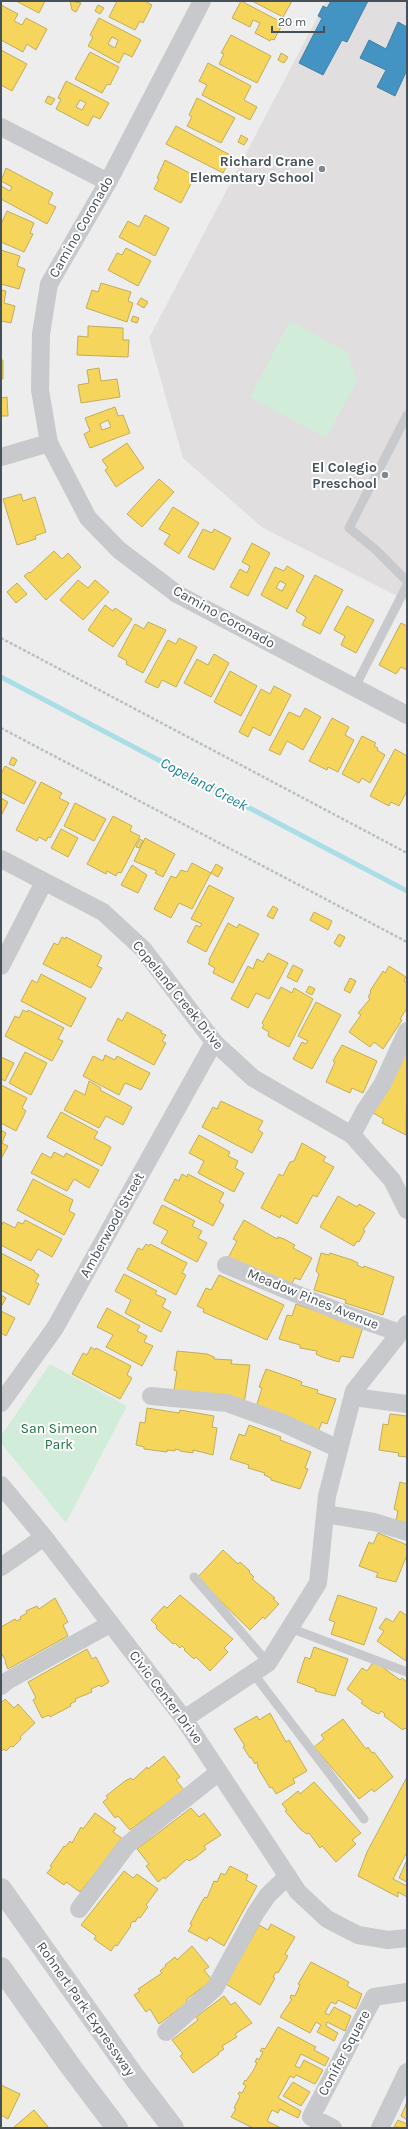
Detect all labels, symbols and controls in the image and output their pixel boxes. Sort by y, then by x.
scale bar [272,8,324,34]
text: 20 m [278,15,306,29]
place label: Richard Crane Elementary School [190,153,314,186]
marker: Richard Crane Elementary School [317,164,327,174]
street label: Camino Coronado [45,173,117,281]
place label: El Colegio Preschool [312,459,377,492]
marker: El Colegio Preschool [380,470,390,480]
street label: Camino Coronado [170,582,278,652]
water label: Copeland Creek [157,753,251,815]
street label: Copeland Creek Drive [129,937,227,1053]
street label: Amberwood Street [76,1170,148,1280]
street label: Meadow Pines Avenue [245,1265,381,1333]
park label: San Simeon Park [21,1420,97,1453]
street label: Civic Center Drive [125,1647,207,1747]
street label: Rohnert Park Expressway [33,1938,139,2080]
street label: Conifer Square [314,2007,374,2099]

